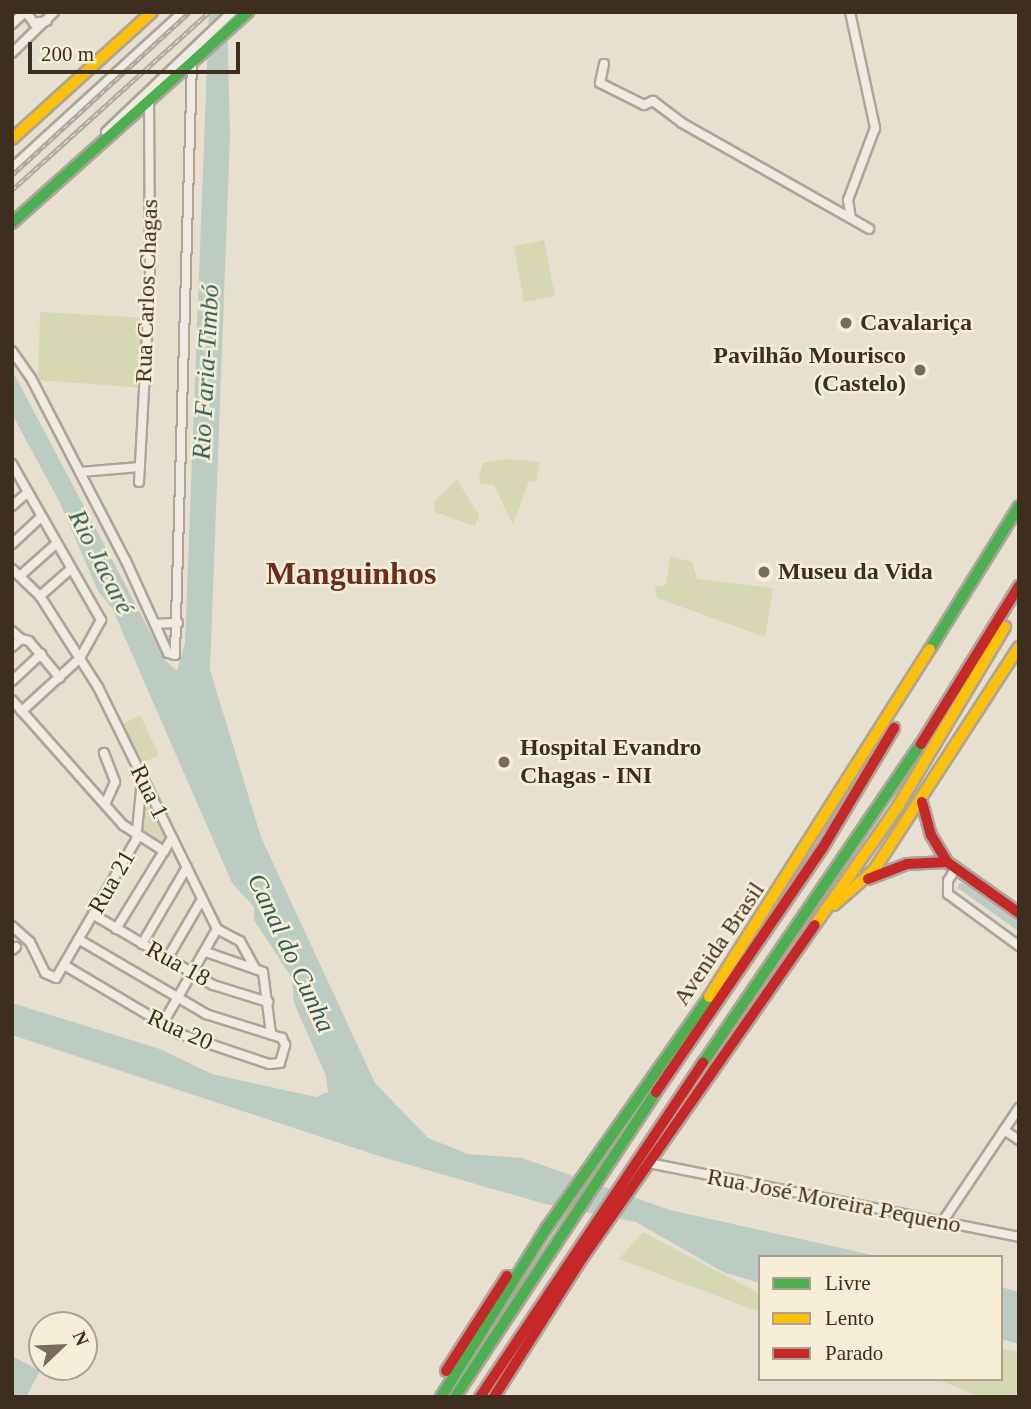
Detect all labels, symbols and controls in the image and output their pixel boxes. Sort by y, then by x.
scale bar [32,28,243,72]
text: 200 m [41,42,94,66]
street label: Rua Carlos Chagas [129,199,165,383]
water label: Rio Faria-Timbó [186,284,226,460]
place label: Cavalariça [860,309,972,337]
marker: Cavalariça [838,315,854,331]
place label: Pavilhão Mourisco (Castelo) [713,342,906,398]
marker: Pavilhão Mourisco (Castelo) [912,362,928,378]
water label: Rio Jacaré [61,504,141,620]
district label: Manguinhos [266,554,436,592]
place label: Museu da Vida [778,558,933,586]
marker: Museu da Vida [756,564,772,580]
place label: Hospital Evandro Chagas - INI [520,734,702,790]
marker: Hospital Evandro Chagas - INI [494,752,514,772]
street label: Rua 1 [124,760,174,824]
street label: Rua 21 [82,845,142,919]
water label: Canal do Cunha [241,869,341,1037]
street label: Avenida Brasil [667,877,771,1011]
street label: Rua 18 [141,935,215,993]
street label: Rua 20 [143,1003,217,1057]
street label: Rua José Moreira Pequeno [705,1162,963,1240]
legend [758,1255,1003,1381]
text: Livre [825,1271,870,1295]
text: Lento [825,1306,874,1330]
north arrow [28,1311,98,1381]
text: N [69,1328,93,1349]
text: Parado [825,1341,883,1365]

